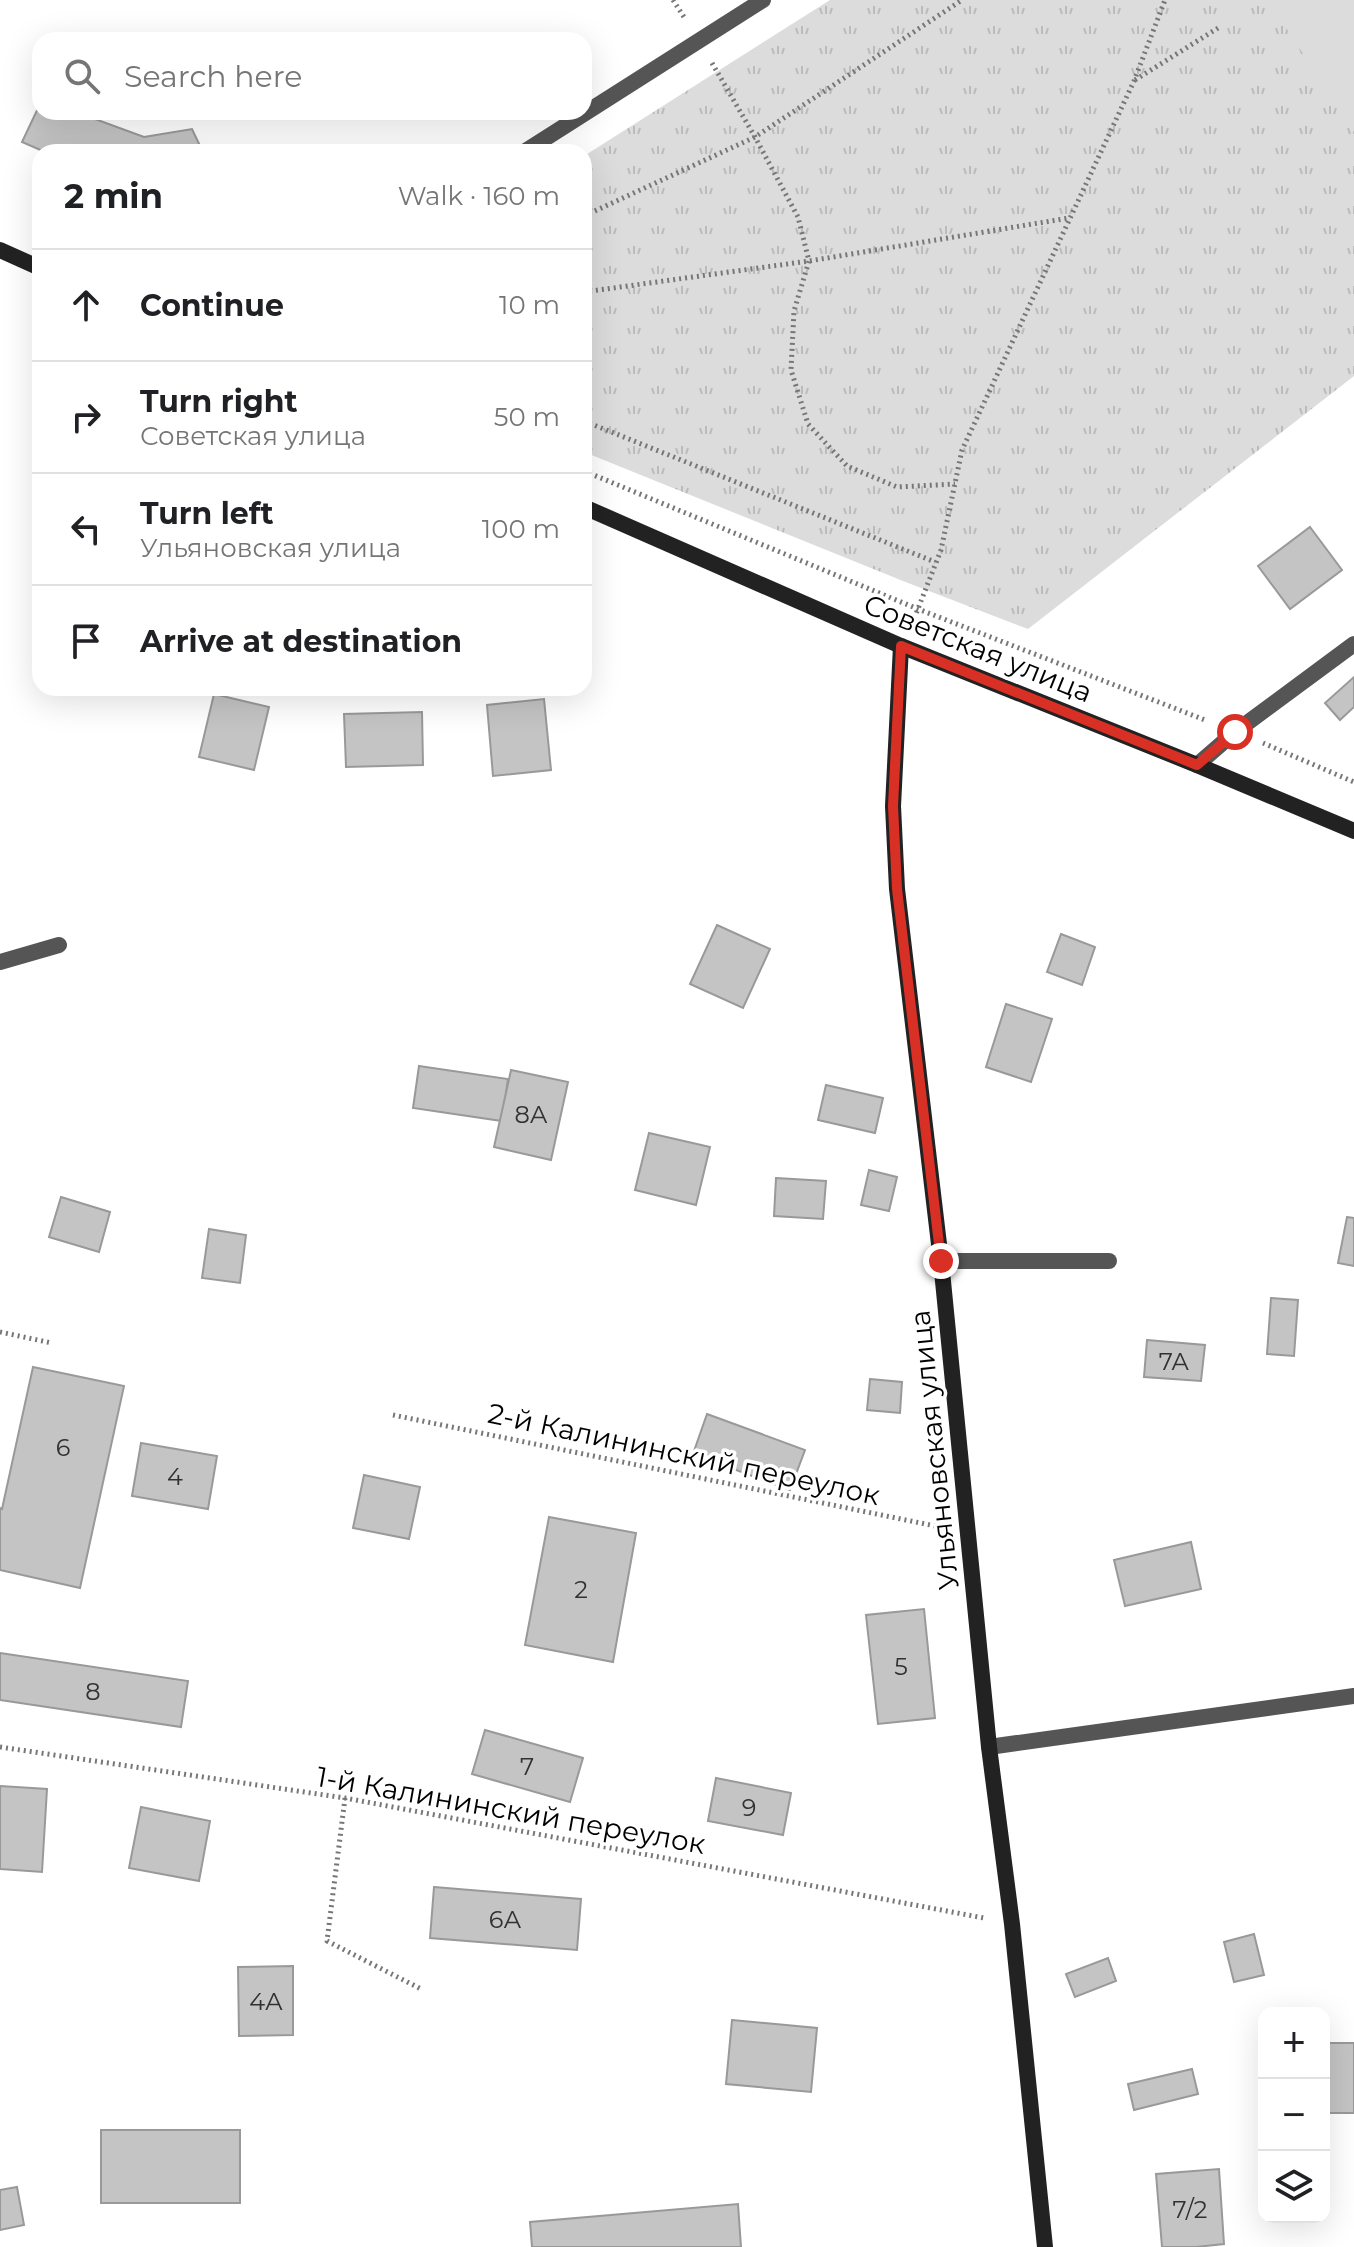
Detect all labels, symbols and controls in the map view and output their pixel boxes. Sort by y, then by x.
search box [32,32,592,120]
icon: search [60,54,104,98]
text: Search here [124,58,302,95]
text: 2 min [64,175,163,217]
text: Walk · 160 m [398,180,560,212]
icon: ahead [64,283,108,327]
text: Continue [140,287,284,324]
text: 10 m [499,289,560,321]
text: Turn right [140,383,297,420]
icon: right [64,395,108,439]
text: 50 m [494,401,560,433]
text: Советская улица [140,420,366,452]
text: Turn left [140,495,273,532]
icon: left [64,507,108,551]
text: 100 m [482,513,560,545]
text: Ульяновская улица [140,532,401,564]
street label: Советская улица [859,587,1097,709]
icon: arrive [64,619,108,663]
text: Arrive at destination [140,623,462,660]
route start [1217,714,1253,750]
house number: 8А [514,1100,548,1129]
route end [923,1243,959,1279]
street label: Ульяновская улица [902,1309,966,1591]
house number: 7А [1159,1347,1189,1376]
street label: 2-й Калининский переулок [485,1396,883,1512]
house number: 6 [56,1433,70,1462]
house number: 4 [167,1462,183,1491]
house number: 2 [574,1575,588,1604]
house number: 5 [894,1652,908,1681]
house number: 8 [85,1677,101,1706]
house number: 7 [520,1752,534,1781]
street label: 1-й Калининский переулок [314,1759,708,1861]
house number: 9 [742,1793,756,1822]
house number: 6А [489,1905,521,1934]
house number: 4А [249,1987,283,2016]
map controls [1258,2007,1330,2223]
button: + [1258,2007,1330,2079]
button: − [1258,2079,1330,2151]
button: layers [1258,2151,1330,2223]
house number: 7/2 [1173,2195,1207,2224]

